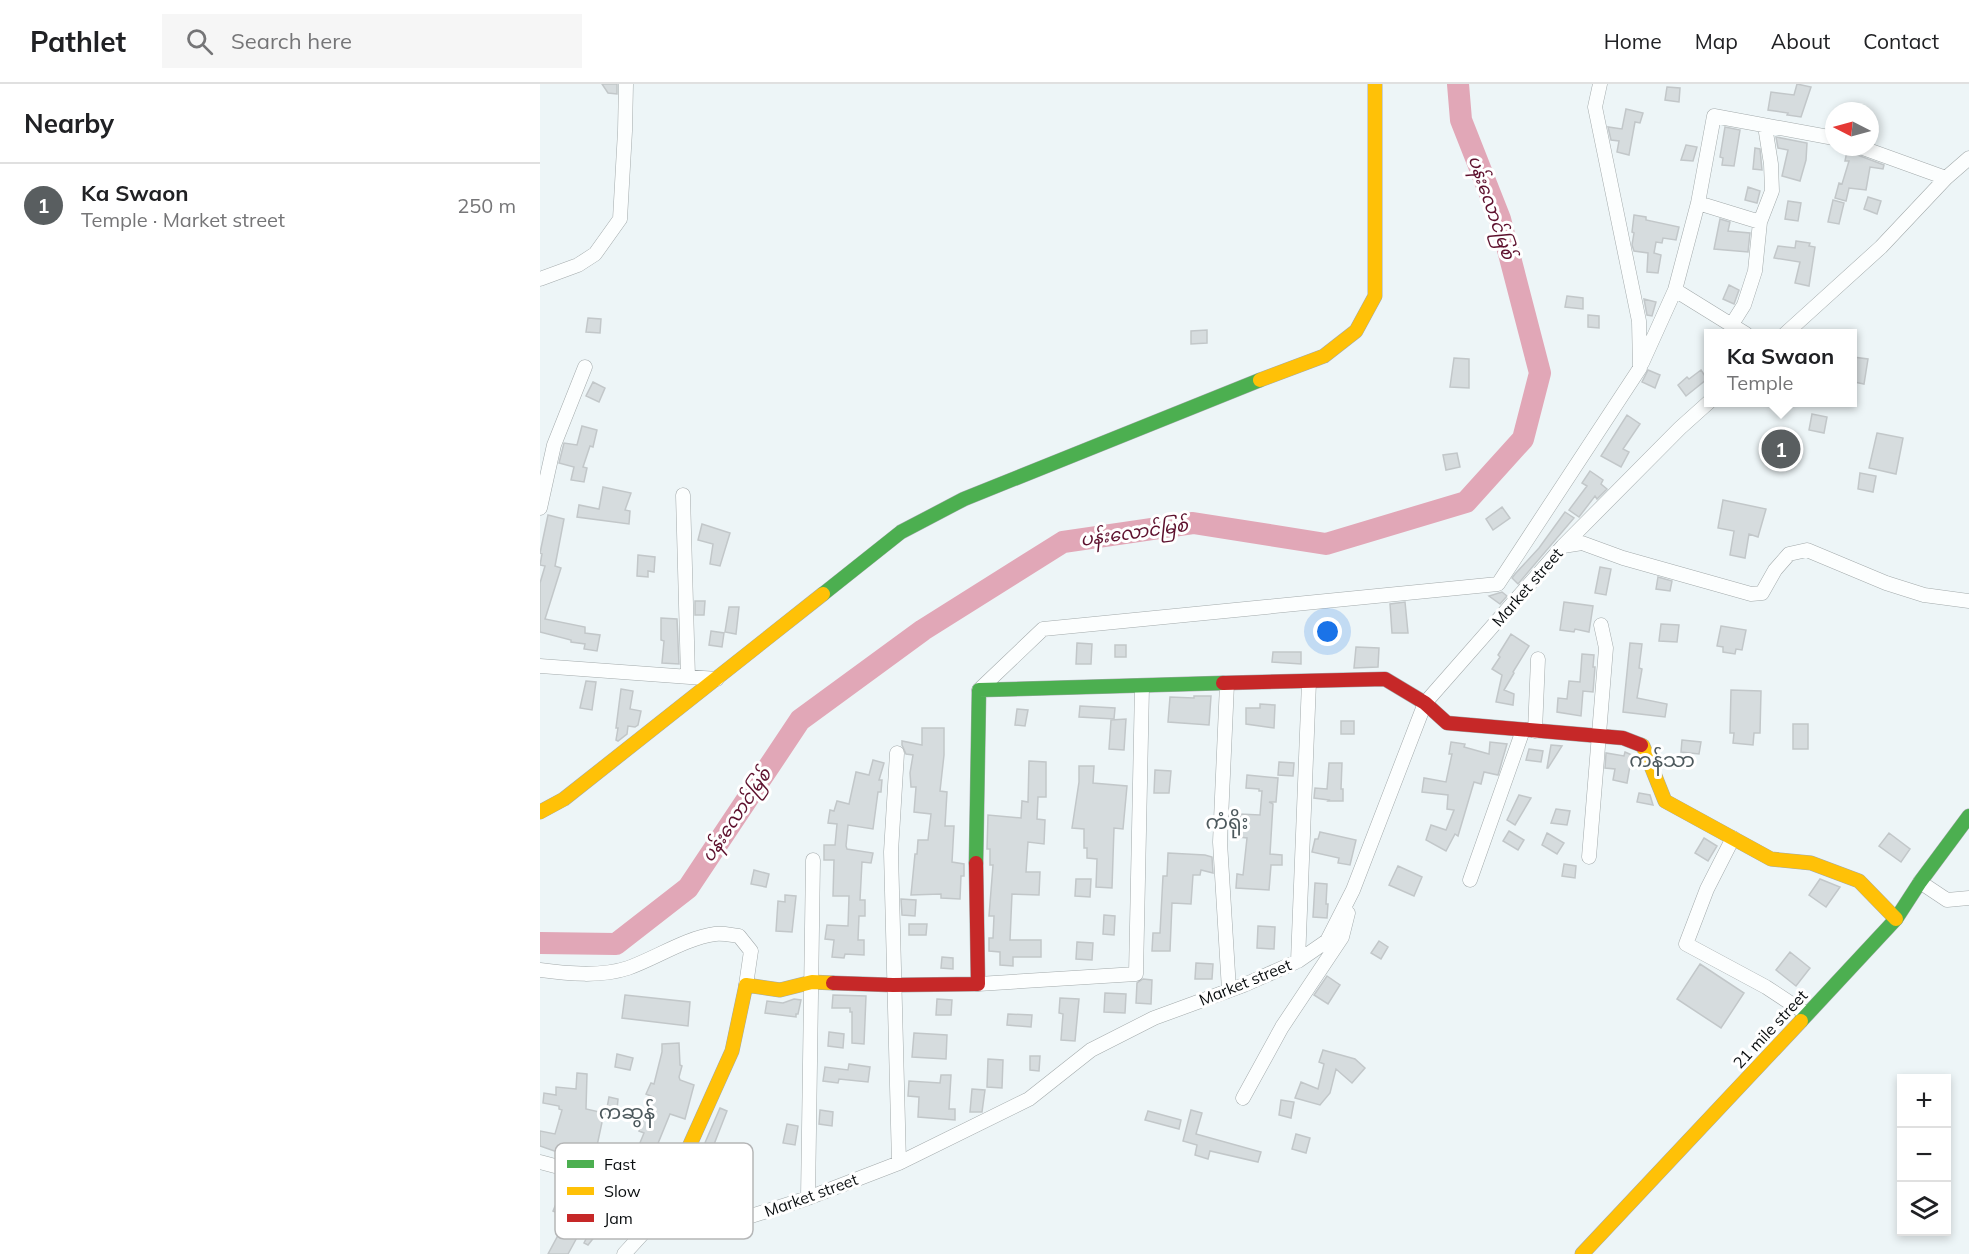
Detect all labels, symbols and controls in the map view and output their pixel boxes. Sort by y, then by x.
search box [162,14,582,68]
text: Pathlet [30,24,126,59]
icon: search [183,25,216,58]
text: Search here [231,27,352,55]
text: Home [1604,28,1662,54]
text: Map [1695,28,1738,54]
text: About [1771,28,1830,54]
text: Contact [1863,28,1939,54]
north arrow [1825,102,1879,156]
text: Nearby [24,107,114,140]
water label: ပန်းလောင်မြစ် [1460,152,1522,265]
text: Ka Swaon [81,179,188,207]
text: 1 [38,193,50,218]
text: 250 m [457,193,516,218]
text: Temple · Market street [81,207,285,232]
popup [1704,329,1857,407]
text: Ka Swaon [1727,342,1834,370]
text: Temple [1727,370,1793,395]
pin: 1 [1762,426,1800,472]
water label: ပန်းလောင်မြစ် [1079,512,1191,555]
street label: Market street [1487,543,1567,630]
your location [1313,617,1342,646]
district label: ကန်သာ [1629,746,1695,776]
water label: ပန်းလောင်မြစ် [695,762,780,869]
district label: ကံရိုး [1206,808,1248,839]
street label: Market street [1196,954,1294,1010]
street label: 21 mile street [1729,985,1812,1072]
map controls [1897,1074,1951,1236]
button: + [1897,1074,1951,1128]
district label: ကဆွန် [599,1098,655,1128]
button: − [1897,1128,1951,1182]
legend [555,1143,753,1239]
text: Fast [604,1154,636,1174]
street label: Market street [762,1169,861,1221]
text: Slow [604,1181,641,1201]
button: layers [1897,1182,1951,1236]
text: Jam [604,1208,633,1228]

